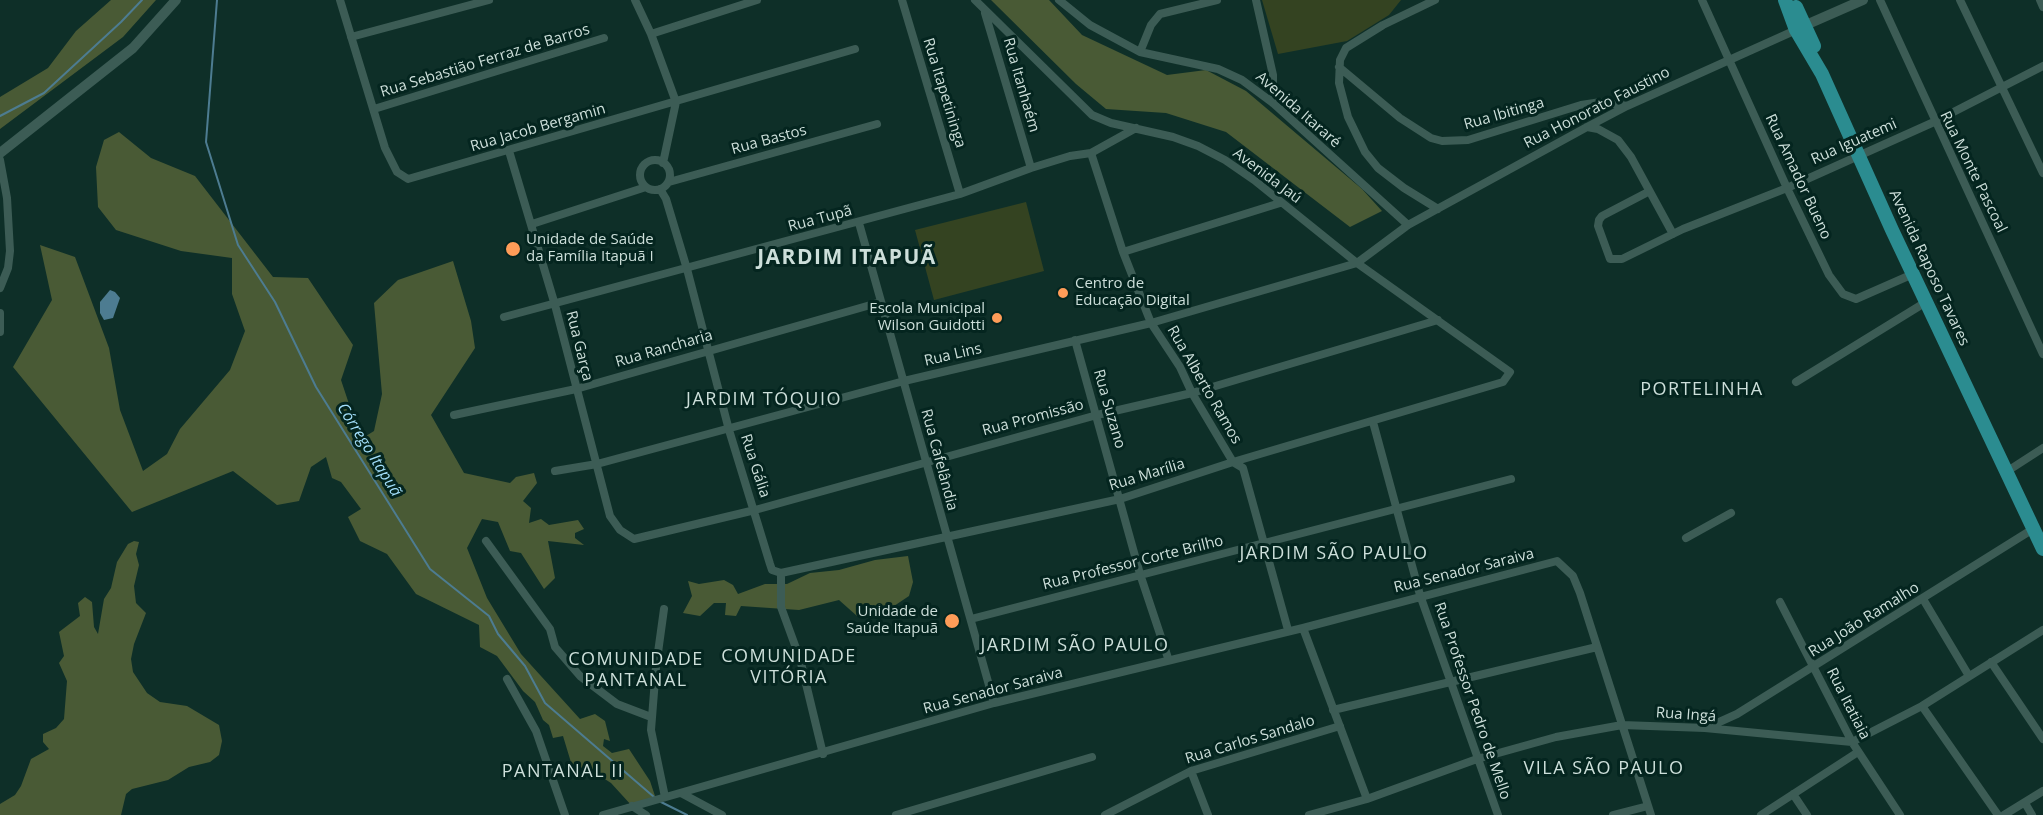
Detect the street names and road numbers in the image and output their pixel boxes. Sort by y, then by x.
street label: Rua Sebastião Ferraz de Barros [378,21,592,101]
street label: Rua Itapetininga [919,36,969,150]
street label: Rua Itanhaém [999,36,1043,134]
street label: Rua Honorato Faustino [1521,63,1673,153]
street label: Avenida Itararé [1252,68,1344,152]
street label: Rua Ibitinga [1462,94,1546,134]
street label: Rua Jacob Bergamin [468,100,608,156]
street label: Rua Monte Pascoal [1936,108,2010,236]
street label: Rua Amador Bueno [1761,111,1835,243]
street label: Rua Iguatemi [1808,115,1900,169]
street label: Rua Bastos [729,121,809,159]
street label: Avenida Jaú [1229,144,1305,208]
street label: Avenida Raposo Tavares [1885,187,1973,349]
street label: Rua Tupã [786,202,854,236]
street label: Rua Garça [562,309,596,383]
street label: Rua Alberto Ramos [1163,323,1245,447]
street label: Rua Rancharia [613,327,715,371]
street label: Rua Lins [922,340,984,370]
street label: Rua Suzano [1089,367,1129,451]
street label: Rua Promissão [980,396,1086,440]
street label: Rua Cafelândia [917,407,961,513]
street label: Rua Gália [736,432,774,500]
street label: Rua Marília [1107,455,1187,495]
street label: Rua Professor Corte Brilho [1041,532,1225,594]
street label: Rua Senador Saraiva [1392,545,1536,597]
street label: Rua João Ramalho [1805,579,1923,661]
street label: Rua Professor Pedro de Mello [1430,600,1514,802]
street label: Rua Senador Saraiva [921,664,1065,718]
street label: Rua Itatiaia [1822,665,1874,743]
street label: Rua Ingá [1655,704,1717,726]
street label: Rua Carlos Sandalo [1183,712,1317,768]

